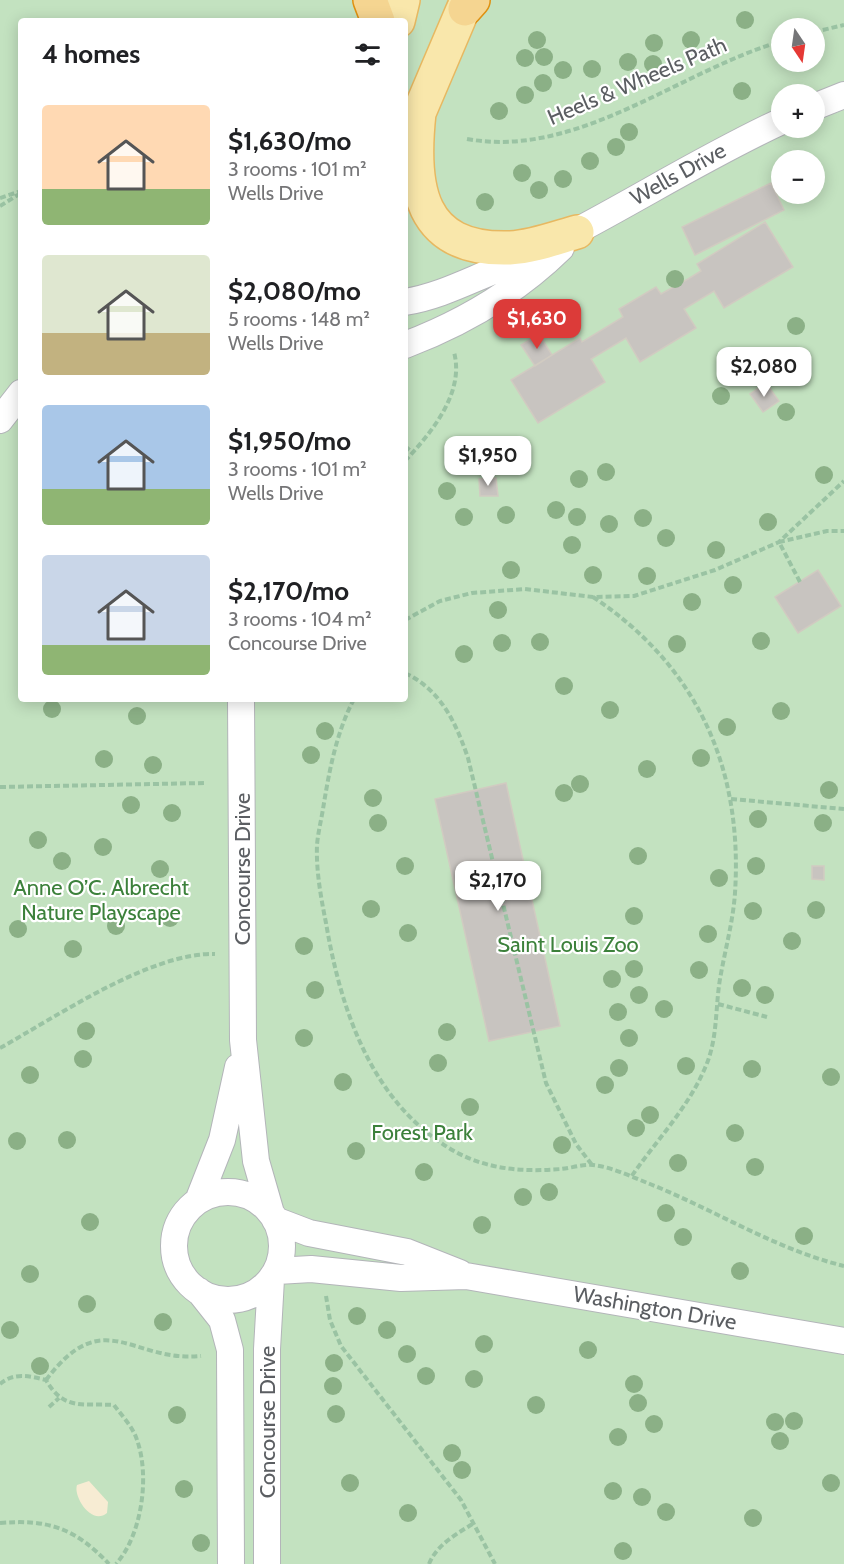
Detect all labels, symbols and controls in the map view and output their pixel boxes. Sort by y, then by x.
north arrow [771,18,825,72]
map controls [771,18,825,204]
street label: Heels & Wheels Path [543,31,731,131]
text: 4 homes [42,38,140,70]
icon: filters [351,38,384,71]
button: + [771,84,825,138]
text: $1,630/mo [228,125,351,157]
icon: home [90,129,162,201]
street label: Wells Drive [626,137,730,211]
button: − [771,150,825,204]
text: 3 rooms · 101 m² [228,157,367,181]
text: Wells Drive [228,181,323,205]
text: $2,080/mo [228,275,361,307]
icon: home [90,279,162,351]
pin: $1,630 [488,299,586,350]
text: $1,630 [507,306,567,330]
text: 5 rooms · 148 m² [228,307,370,331]
text: Wells Drive [228,331,323,355]
pin: $2,080 [715,347,813,398]
text: $2,080 [731,354,797,378]
text: $1,950/mo [228,425,351,457]
icon: home [90,429,162,501]
pin: $1,950 [439,436,537,487]
text: $1,950 [458,443,518,467]
text: 3 rooms · 101 m² [228,457,367,481]
text: Wells Drive [228,481,323,505]
text: $2,170/mo [228,575,349,607]
icon: home [90,579,162,651]
text: 3 rooms · 104 m² [228,607,372,631]
text: Concourse Drive [228,631,367,655]
street label: Concourse Drive [229,793,256,945]
pin: $2,170 [449,861,547,912]
text: $2,170 [469,868,527,892]
park label: Anne O’C. Albrecht Nature Playscape [13,874,189,926]
park label: Saint Louis Zoo [497,931,639,958]
park label: Forest Park [371,1119,473,1146]
street label: Washington Drive [571,1280,739,1336]
street label: Concourse Drive [254,1346,281,1498]

